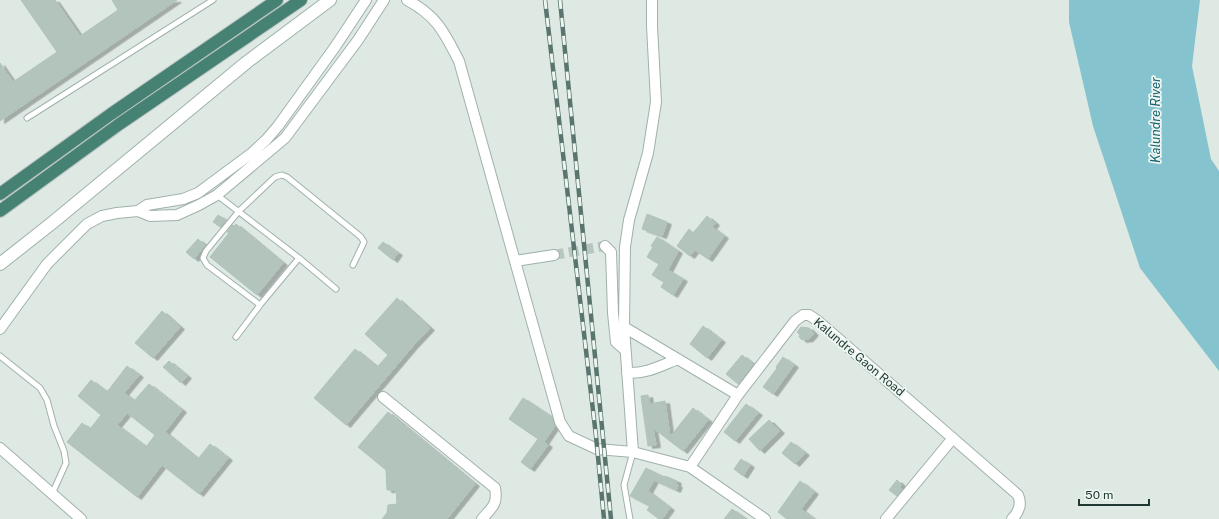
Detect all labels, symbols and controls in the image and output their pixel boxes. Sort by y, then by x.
water label: Kalundre River [1148,77,1163,163]
street label: Kalundre Gaon Road [811,315,907,399]
scale bar [1079,481,1149,507]
text: 50 m [1085,488,1113,502]

